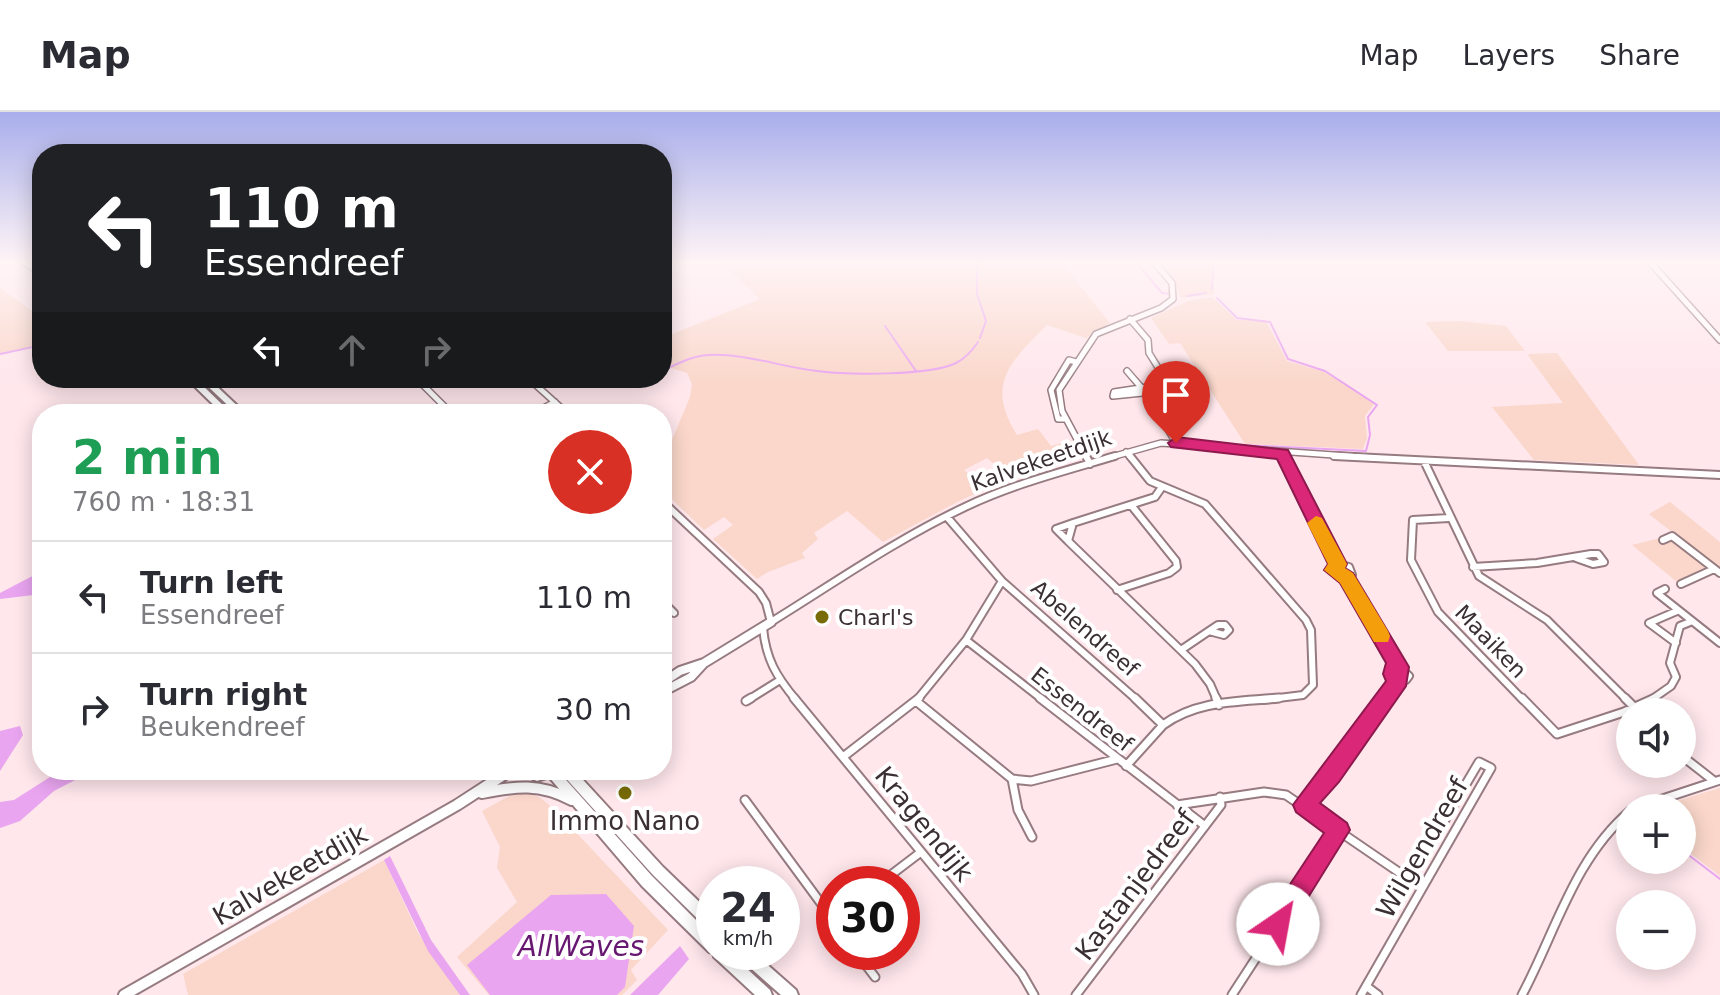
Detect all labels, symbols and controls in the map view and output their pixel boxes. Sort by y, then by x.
text: Map [40,33,131,77]
text: Map [1359,39,1419,72]
text: Layers [1463,39,1555,72]
text: Share [1599,39,1680,72]
text: 110 m [204,175,399,240]
icon: left [72,176,176,280]
text: Essendreef [204,242,403,283]
icon: left [246,328,290,372]
icon: ahead [330,328,374,372]
icon: right [414,328,458,372]
pin [1142,361,1210,443]
icon: arrive [1154,373,1198,417]
street label: Kalvekeetdijk [968,425,1115,496]
text: 2 min [72,429,223,485]
button: close [548,430,632,514]
text: 760 m · 18:31 [72,487,255,517]
text: Turn left [140,565,283,600]
icon: left [72,575,116,619]
street label: Abelendreef [1026,575,1144,682]
text: 110 m [536,580,632,615]
text: Essendreef [140,600,284,630]
street label: Maaiken [1450,600,1531,683]
place label: Charl's [838,605,913,630]
marker: Charl's [813,608,831,626]
street label: Essendreef [1026,662,1138,757]
text: Turn right [140,677,307,712]
icon: right [72,687,116,731]
text: 30 m [555,692,632,727]
map controls [1616,698,1696,970]
button: sound [1616,698,1696,778]
text: Beukendreef [140,712,305,742]
street label: Kragendijk [869,761,979,887]
street label: Wilgendreef [1370,772,1474,923]
marker: Immo Nano [616,784,634,802]
button: + [1616,794,1696,874]
street label: Kastanjedreef [1069,804,1202,966]
place label: Immo Nano [550,806,700,836]
street label: Kalvekeetdijk [207,819,373,931]
speed limit sign: 30 [816,866,920,970]
position arrow [1236,882,1320,966]
text: 24 [720,885,776,931]
button: − [1616,890,1696,970]
text: km/h [723,926,773,950]
water label: AllWaves [516,930,644,963]

